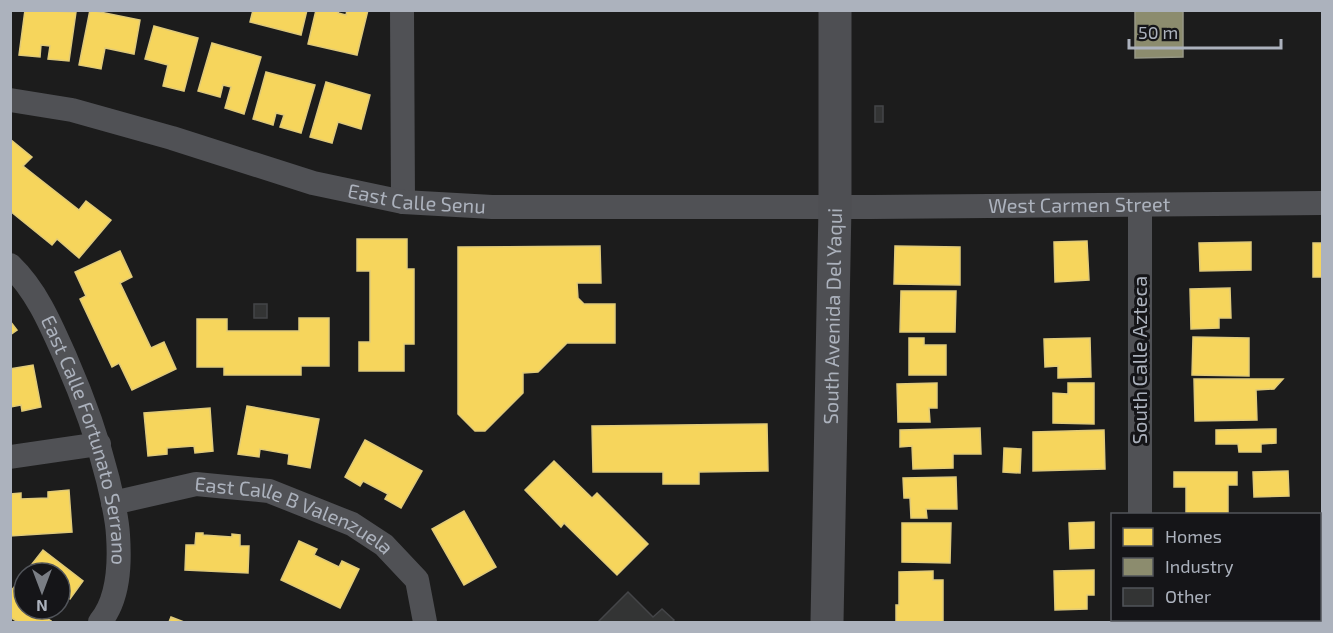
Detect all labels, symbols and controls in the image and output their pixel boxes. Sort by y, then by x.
scale bar [1129,12,1280,50]
text: 50 m [1138,21,1178,43]
street label: East Calle Senu [346,178,486,218]
street label: West Carmen Street [988,191,1171,217]
street label: South Avenida Del Yaqui [818,208,846,424]
street label: South Calle Azteca [1127,276,1151,444]
street label: East Calle Fortunato Serrano [37,311,132,565]
street label: East Calle B Valenzuela [194,471,399,559]
legend [1111,513,1321,621]
text: Homes [1165,525,1222,547]
text: Industry [1165,555,1234,577]
north arrow [12,561,72,621]
text: Other [1165,585,1211,607]
text: N [36,597,48,616]

